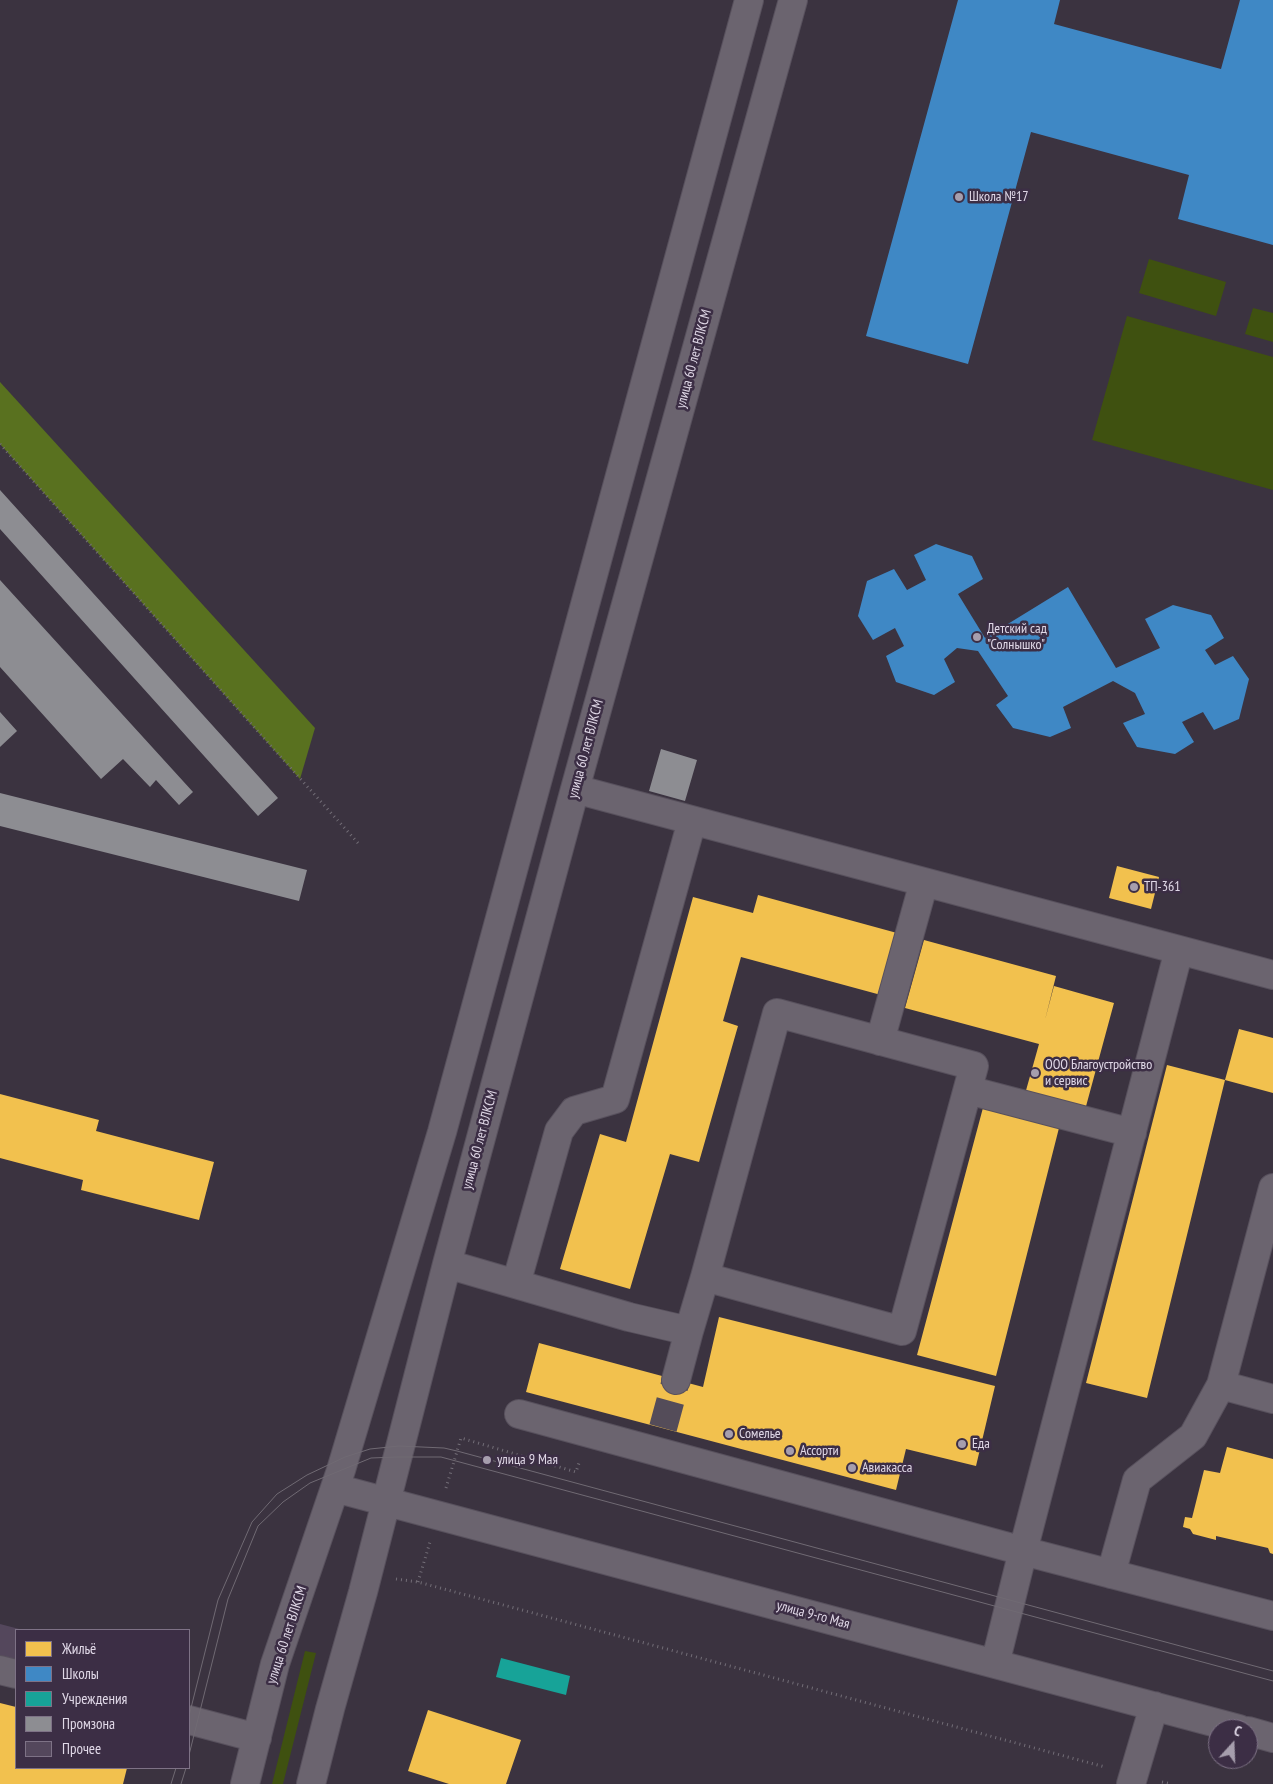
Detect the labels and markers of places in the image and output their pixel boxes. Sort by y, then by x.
place label: Школа №17 [969,189,1029,205]
marker: Школа №17 [953,191,965,203]
place label: Детский сад "Солнышко" [987,621,1047,654]
marker: Детский сад "Солнышко" [971,631,983,643]
place label: ТП-361 [1144,879,1181,895]
marker: ТП-361 [1128,881,1140,893]
place label: ООО Благоустройство и сервис [1045,1057,1152,1090]
marker: ООО Благоустройство и сервис [1029,1067,1041,1079]
place label: Сомелье [739,1426,781,1442]
marker: Сомелье [723,1428,735,1440]
place label: Еда [972,1436,990,1452]
marker: Еда [956,1438,968,1450]
place label: Ассорти [800,1443,839,1459]
marker: Ассорти [784,1445,796,1457]
place label: улица 9 Мая [497,1452,558,1468]
marker: улица 9 Мая [481,1454,493,1466]
place label: Авиакасса [862,1460,912,1476]
marker: Авиакасса [846,1462,858,1474]

